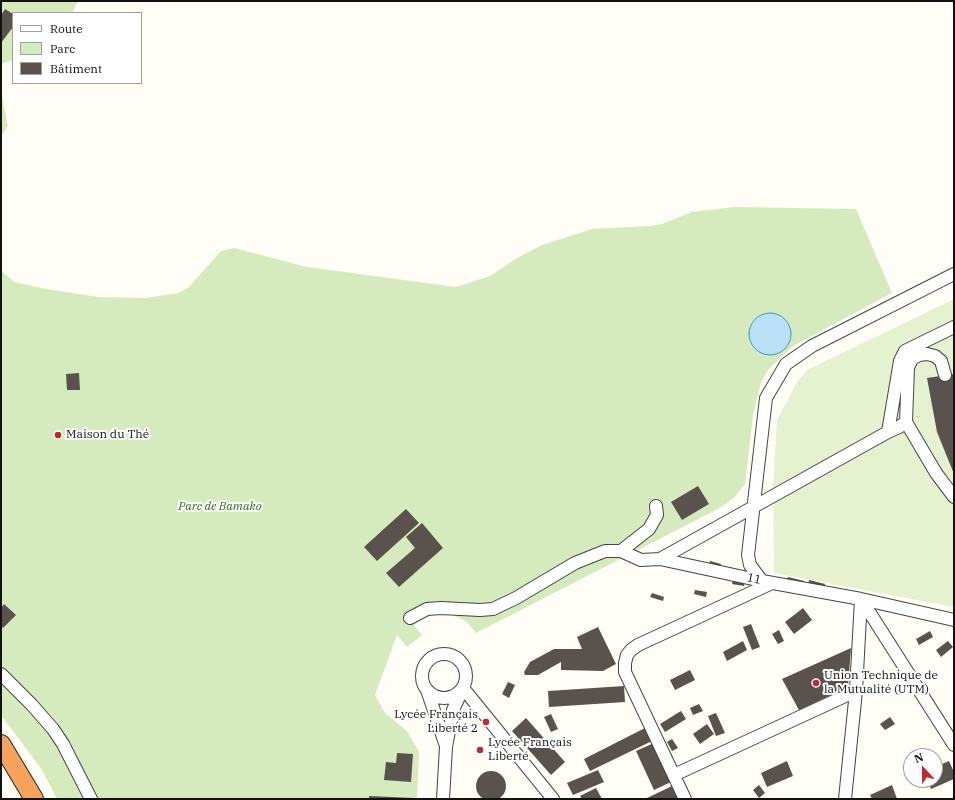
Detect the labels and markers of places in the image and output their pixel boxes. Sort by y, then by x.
place label: Maison du Thé [66,428,149,442]
marker: Maison du Thé [53,430,63,440]
place label: Union Technique de la Mutualité (UTM) [824,669,938,697]
marker: Union Technique de la Mutualité (UTM) [811,678,821,688]
place label: Lycée Français Liberté 2 [394,708,478,736]
marker: Lycée Français Liberté 2 [481,717,491,727]
place label: Lycée Français Liberté [488,736,572,764]
marker: Lycée Français Liberté [475,745,485,755]

